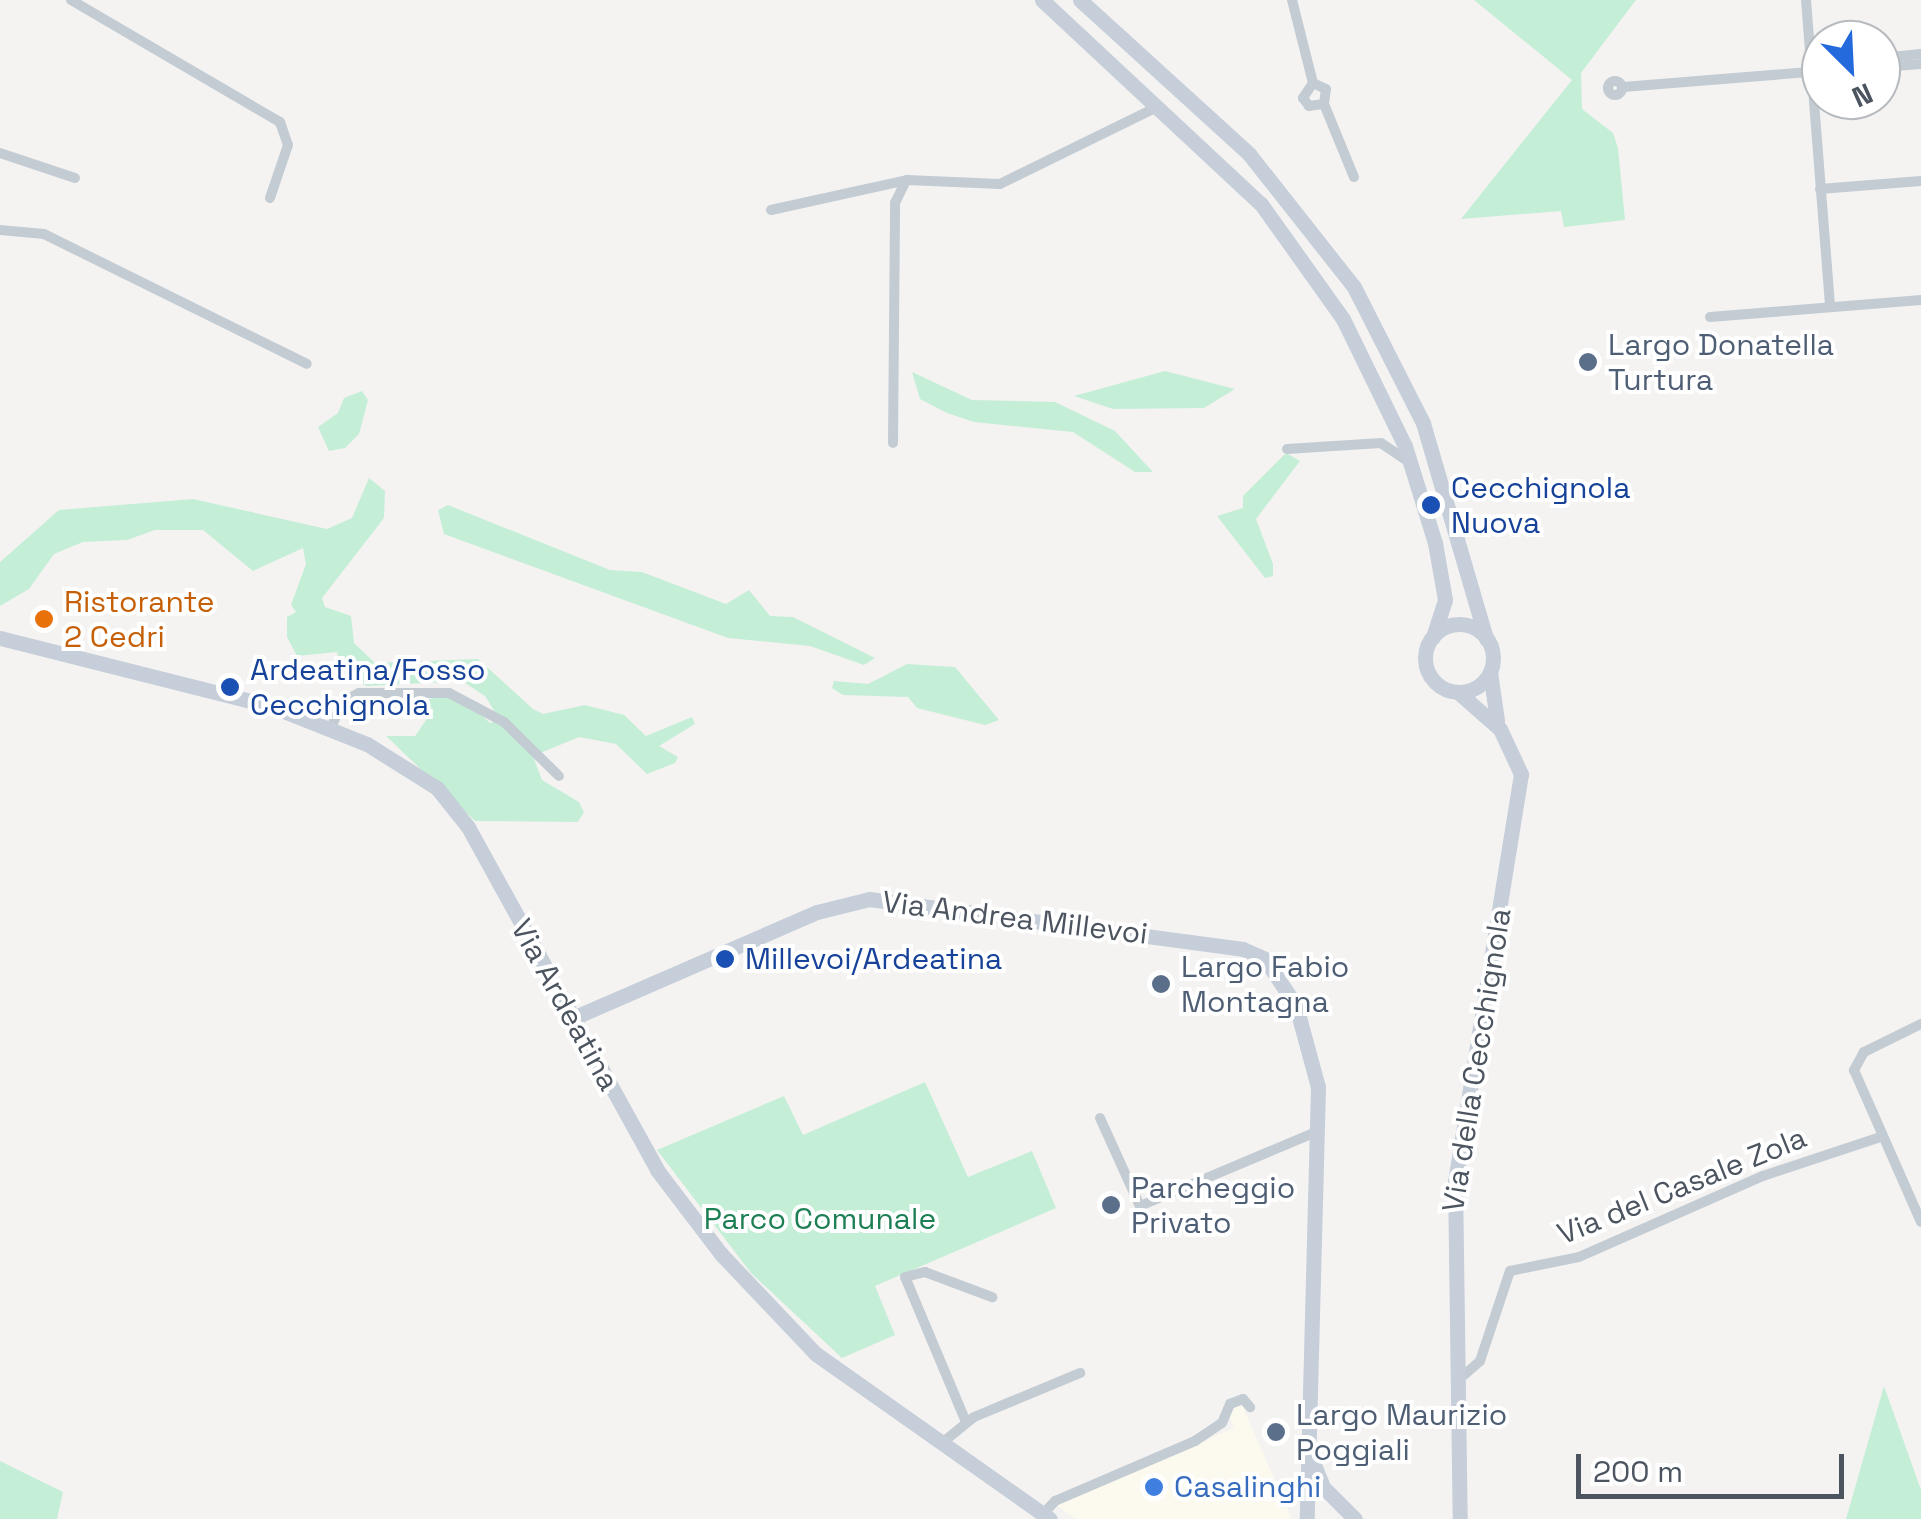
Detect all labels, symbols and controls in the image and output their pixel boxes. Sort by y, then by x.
north arrow [1801,20,1901,120]
text: N [1847,75,1878,116]
place label: Largo Donatella Turtura [1608,327,1834,398]
marker: Largo Donatella Turtura [1577,351,1599,373]
place label: Cecchignola Nuova [1451,470,1630,540]
marker: Cecchignola Nuova [1420,494,1442,516]
place label: Ristorante 2 Cedri [64,584,215,654]
marker: Ristorante 2 Cedri [33,608,55,630]
place label: Ardeatina/Fosso Cecchignola [250,652,486,722]
marker: Ardeatina/Fosso Cecchignola [219,676,241,698]
street label: Via Andrea Millevoi [880,884,1150,952]
street label: Via della Cecchignola [1435,906,1519,1214]
street label: Via Ardeatina [503,913,627,1097]
place label: Millevoi/Ardeatina [745,941,1002,977]
marker: Millevoi/Ardeatina [714,948,736,970]
place label: Largo Fabio Montagna [1181,949,1349,1020]
marker: Largo Fabio Montagna [1150,973,1172,995]
street label: Via del Casale Zola [1552,1120,1812,1252]
place label: Parcheggio Privato [1131,1170,1295,1240]
marker: Parcheggio Privato [1100,1194,1122,1216]
park label: Parco Comunale [704,1201,936,1237]
place label: Largo Maurizio Poggiali [1296,1397,1507,1468]
marker: Largo Maurizio Poggiali [1265,1421,1287,1443]
scale bar [1581,1434,1848,1496]
text: 200 m [1593,1452,1683,1491]
place label: Casalinghi [1174,1469,1321,1505]
marker: Casalinghi [1143,1476,1165,1498]

